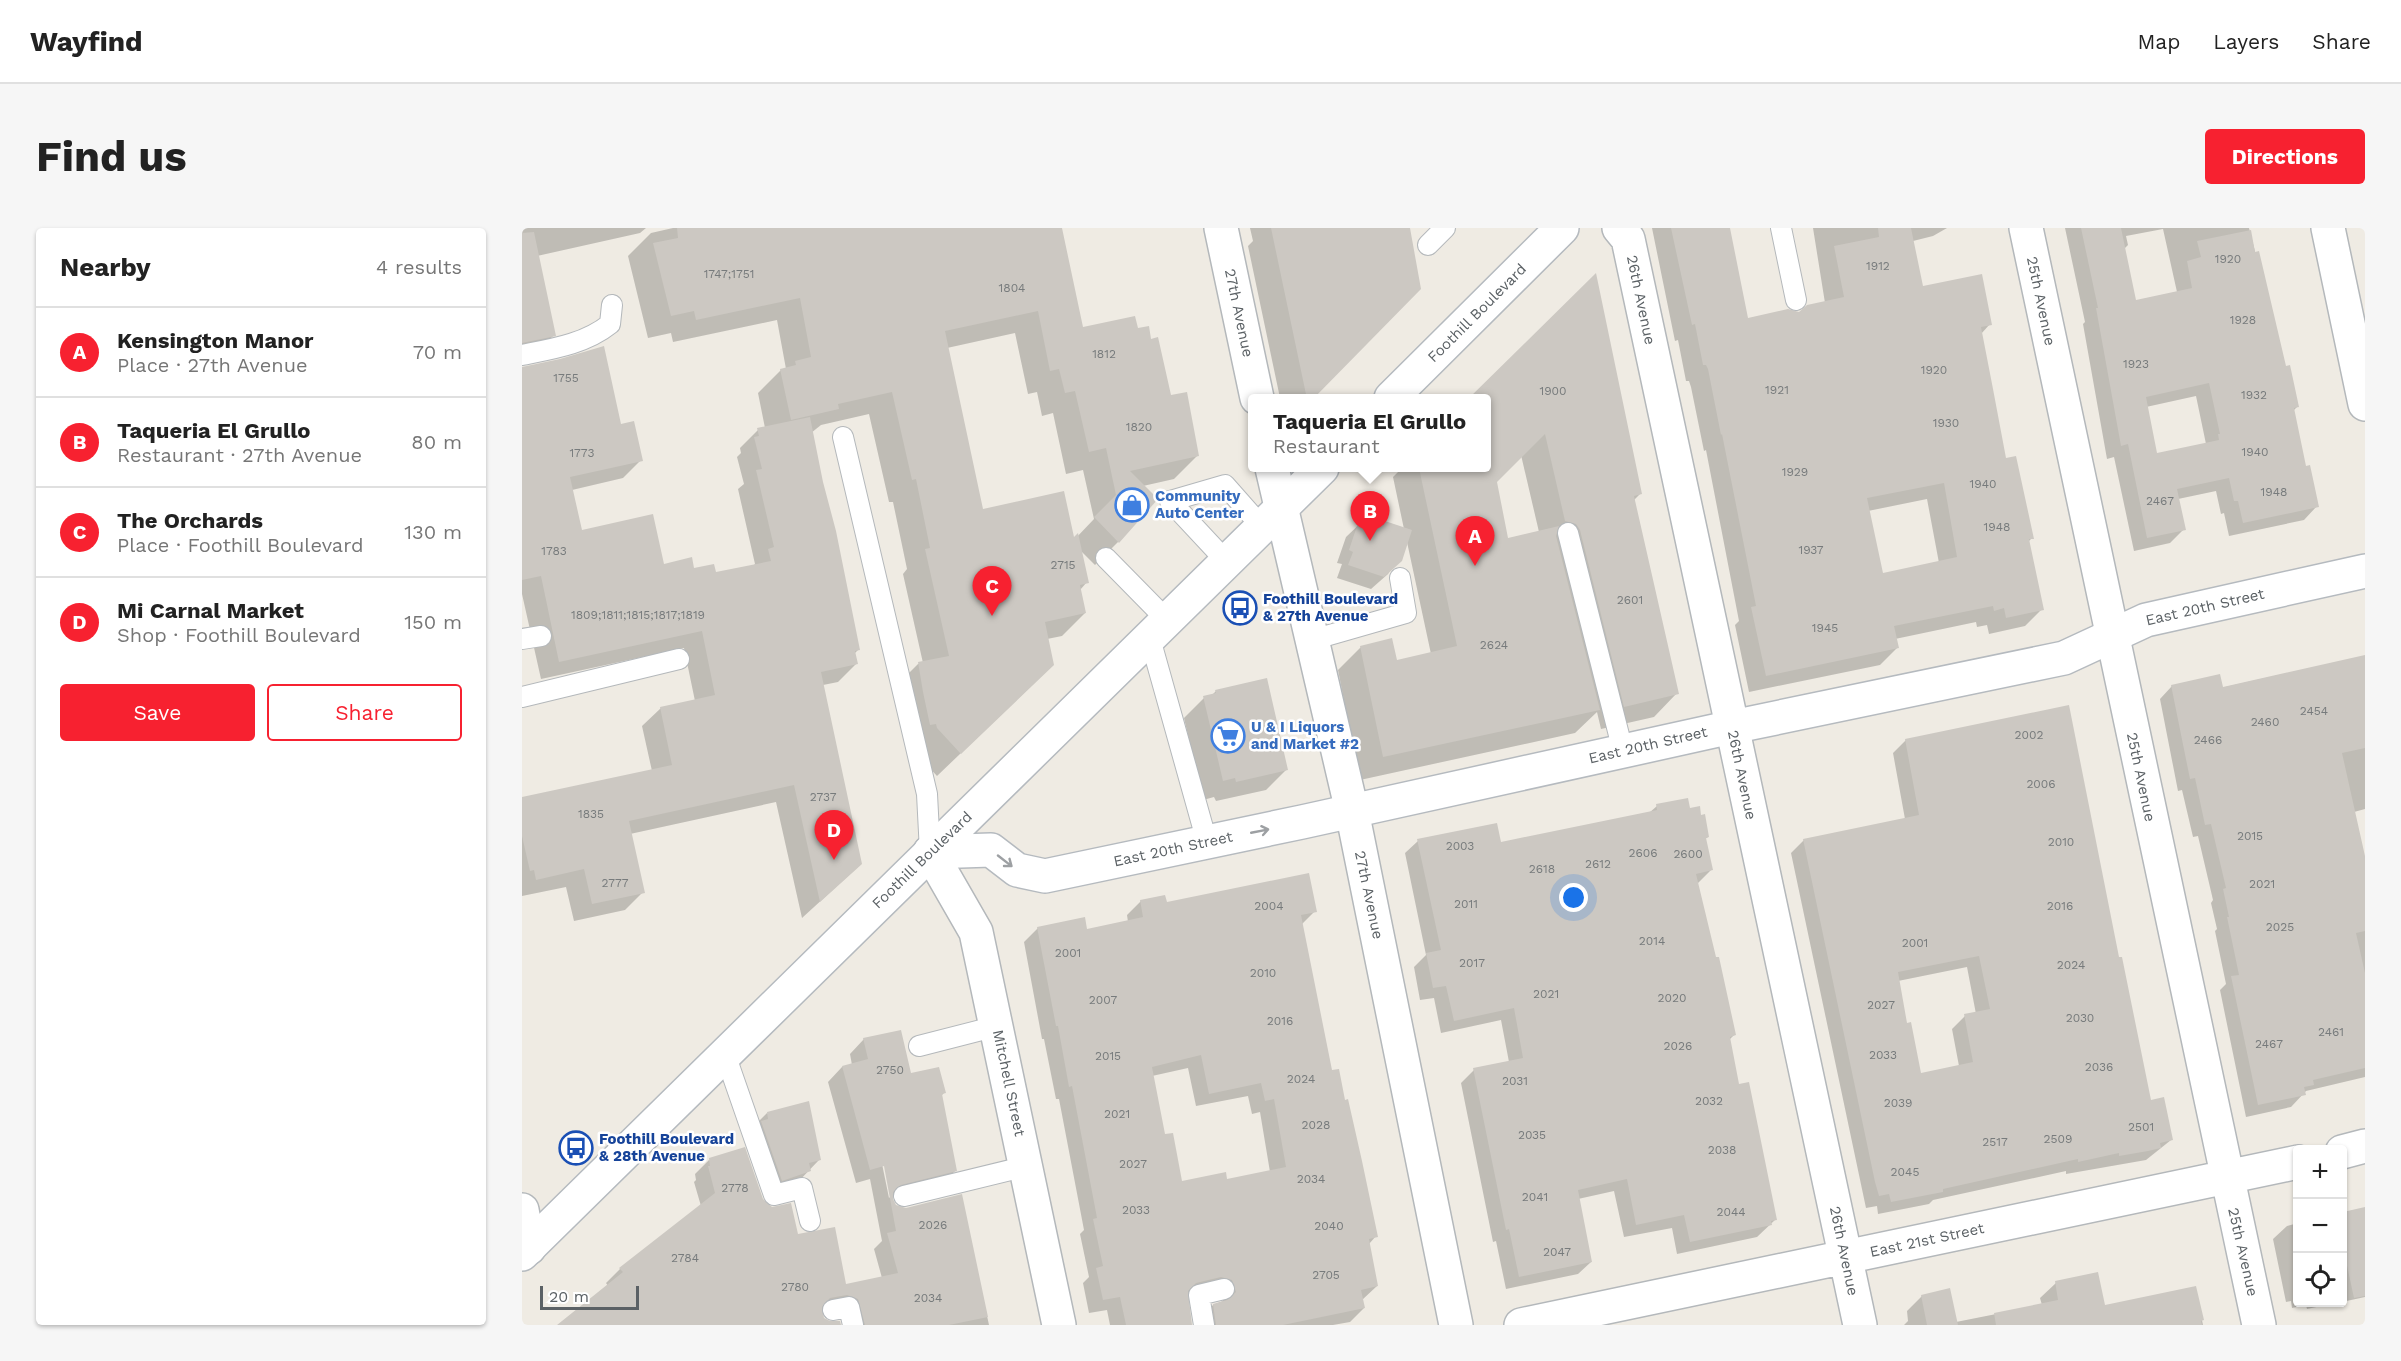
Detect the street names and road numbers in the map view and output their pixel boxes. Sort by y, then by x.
street label: 26th Avenue [1623,254,1659,346]
street label: 25th Avenue [2023,255,2059,347]
street label: Foothill Boulevard [1424,260,1530,366]
street label: 27th Avenue [1221,267,1257,359]
street label: East 20th Street [2144,584,2267,629]
street label: East 20th Street [1587,722,1710,767]
street label: 26th Avenue [1724,729,1760,821]
street label: 25th Avenue [2123,731,2159,823]
street label: Foothill Boulevard [868,808,976,912]
street label: East 20th Street [1112,827,1235,870]
street label: 27th Avenue [1351,849,1387,941]
street label: Mitchell Street [989,1028,1029,1139]
street label: 26th Avenue [1826,1205,1862,1297]
street label: 25th Avenue [2224,1206,2262,1298]
street label: East 21st Street [1868,1219,1987,1261]

